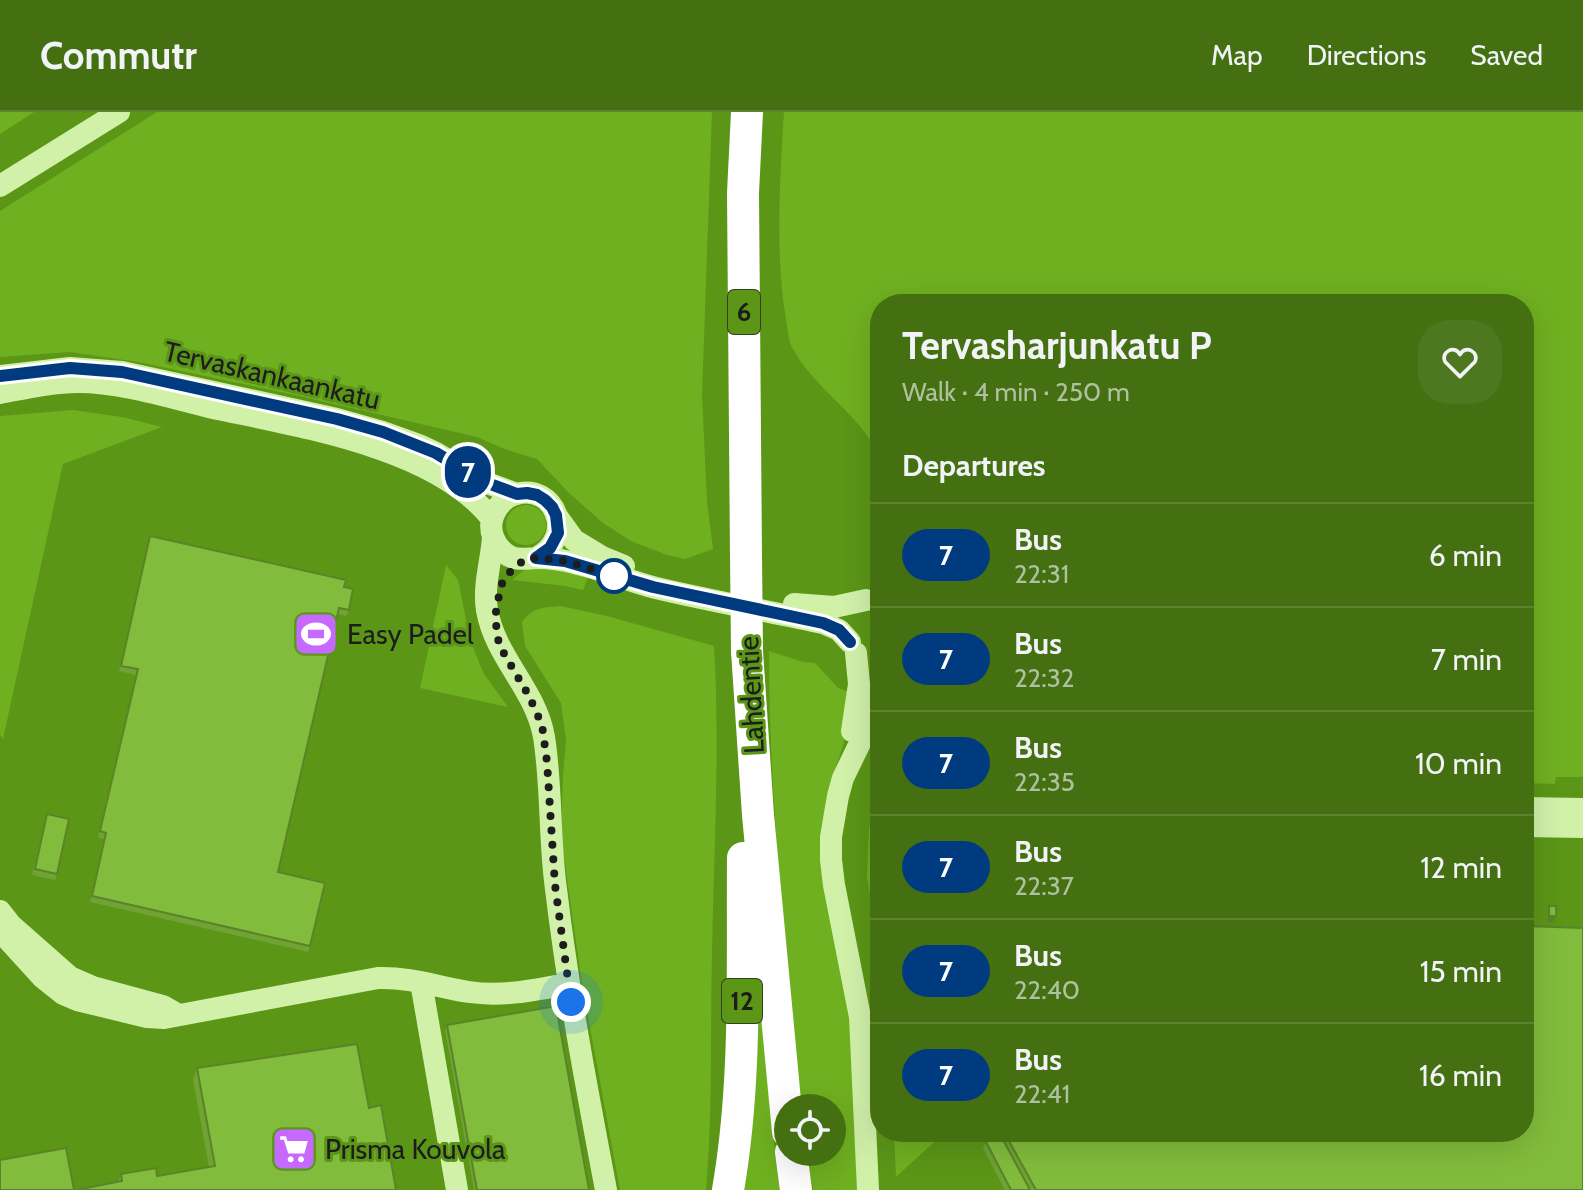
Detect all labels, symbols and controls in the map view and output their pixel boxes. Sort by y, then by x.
text: Commutr [40,32,197,79]
text: Map [1211,38,1263,72]
text: Directions [1307,38,1426,72]
text: Saved [1470,38,1543,72]
road number: 6 [728,290,760,334]
button: heart [1418,320,1502,404]
text: Tervasharjunkatu P [902,322,1212,369]
street label: Tervaskankaankatu [161,334,383,416]
text: Walk · 4 min · 250 m [902,376,1130,408]
line badge: 7 [442,446,494,498]
text: Departures [902,447,1046,484]
text: 7 [461,455,475,489]
text: Bus [1014,521,1062,558]
text: 6 min [1429,537,1502,574]
text: 7 [939,538,953,572]
text: 22:31 [1014,558,1069,590]
unlabelled marker [597,559,631,593]
sports icon: Easy Padel [292,610,340,658]
place label: Easy Padel [347,617,474,651]
text: Bus [1014,625,1062,662]
street label: Lahdentie [731,635,771,755]
text: 7 min [1431,641,1502,678]
text: 7 [939,642,953,676]
text: 22:32 [1014,662,1074,694]
text: Bus [1014,729,1062,766]
text: 10 min [1415,745,1502,782]
text: 7 [939,746,953,780]
text: 22:35 [1014,766,1075,798]
text: Bus [1014,833,1062,870]
text: 12 min [1420,849,1502,886]
text: 7 [939,850,953,884]
text: 22:37 [1014,870,1074,902]
text: Bus [1014,937,1062,974]
text: 15 min [1420,953,1502,990]
text: 7 [939,954,953,988]
text: 22:40 [1014,974,1080,1006]
road number: 12 [722,979,762,1023]
your location [551,982,591,1022]
text: Bus [1014,1041,1062,1078]
text: 16 min [1419,1057,1502,1094]
text: 7 [939,1058,953,1092]
text: 22:41 [1014,1078,1070,1110]
map controls [774,1094,846,1166]
button: locate [774,1094,846,1166]
supermarket icon: Prisma Kouvola [270,1125,318,1173]
place label: Prisma Kouvola [325,1132,506,1166]

